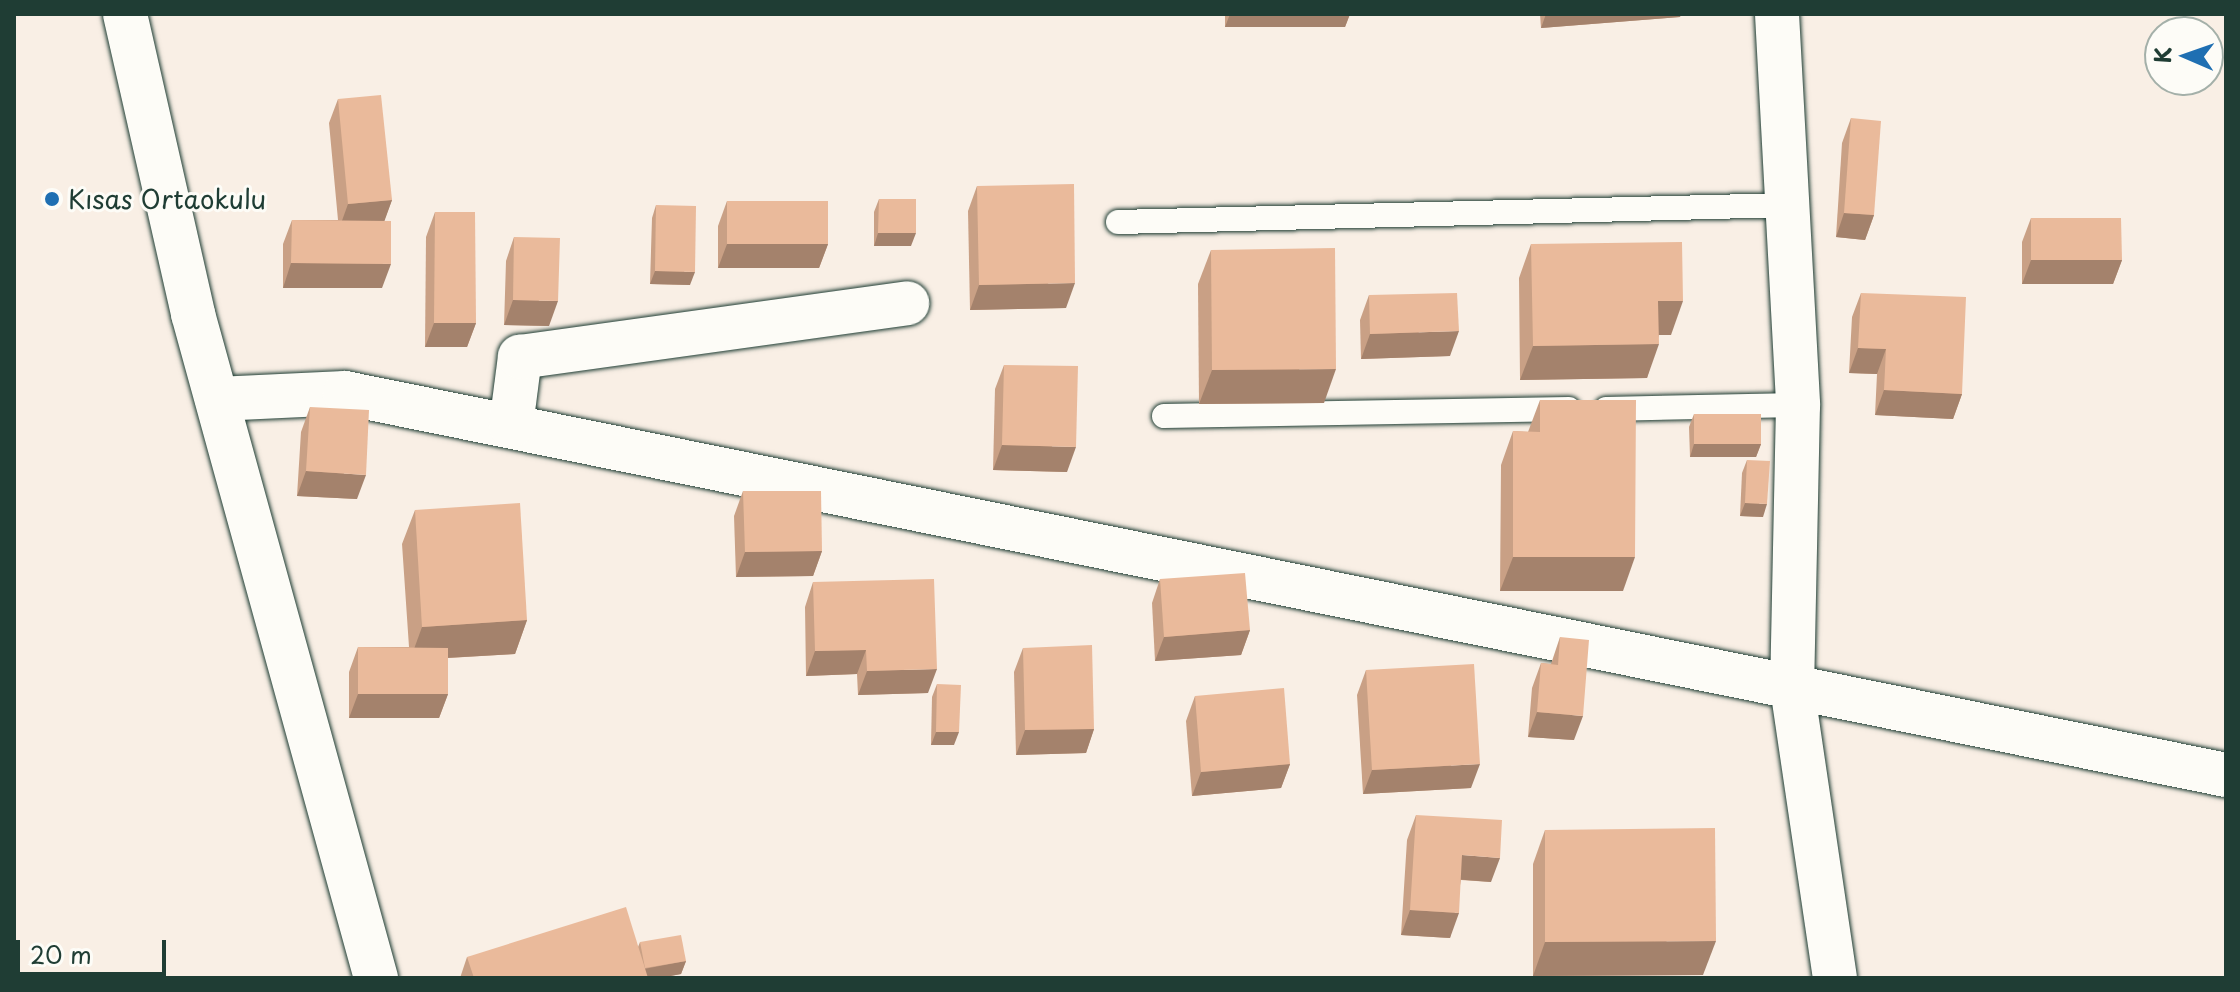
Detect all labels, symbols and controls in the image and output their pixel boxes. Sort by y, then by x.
north arrow [2144,16,2224,96]
text: K [2145,47,2178,64]
place label: Kısas Ortaokulu [68,183,267,215]
marker: Kısas Ortaokulu [43,190,61,208]
scale bar [20,924,170,974]
text: 20 m [30,936,92,972]

